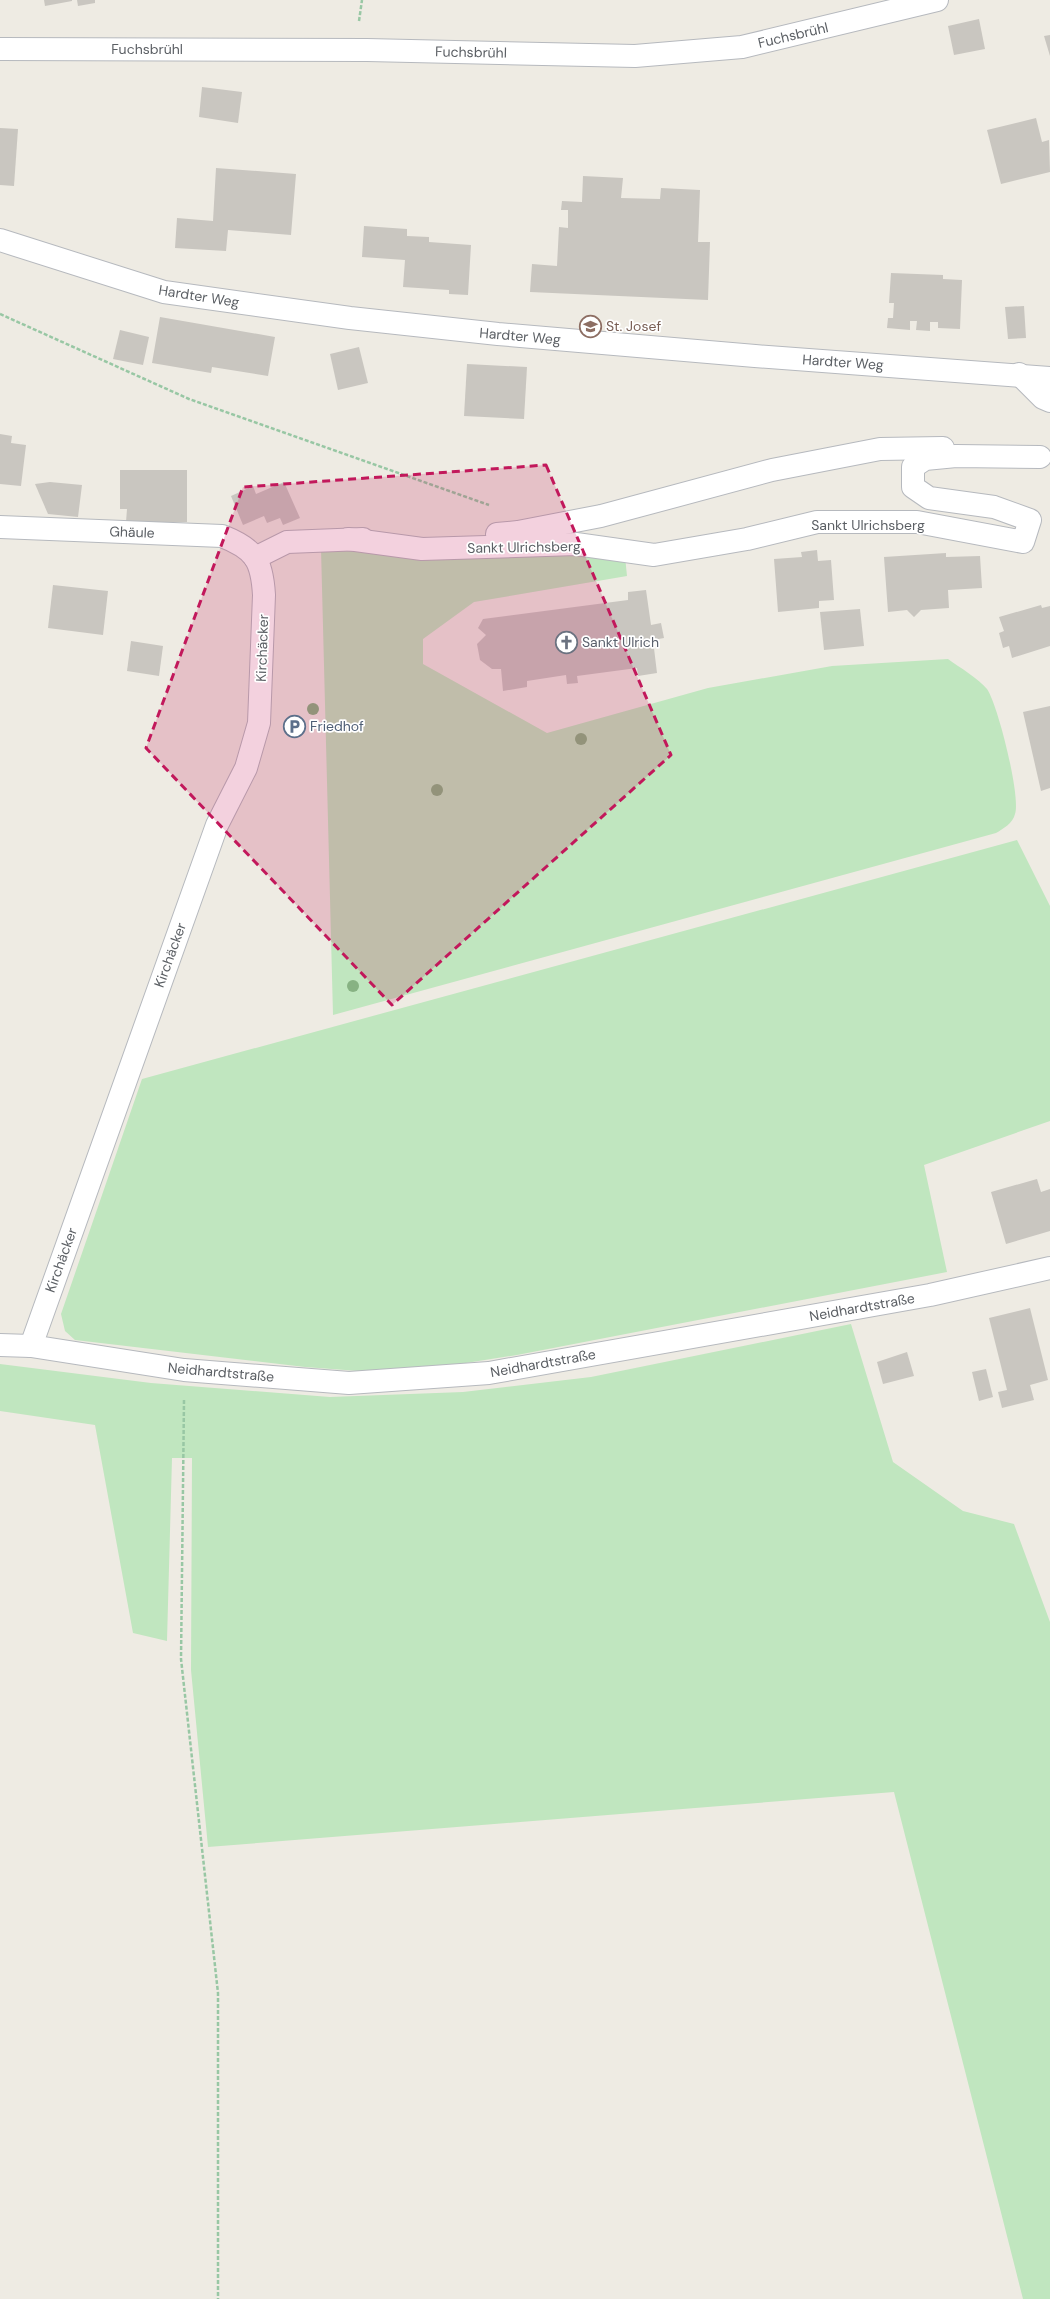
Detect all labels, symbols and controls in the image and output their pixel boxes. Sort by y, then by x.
street label: Fuchsbrühl [756,18,830,52]
street label: Fuchsbrühl [111,40,183,58]
street label: Fuchsbrühl [435,42,507,62]
street label: Hardter Weg [157,281,241,311]
school or university icon: St. Josef [578,313,604,339]
place label: St. Josef [606,317,661,335]
street label: Hardter Weg [479,323,562,349]
street label: Hardter Weg [802,350,884,374]
street label: Sankt Ulrichsberg [811,516,925,534]
street label: Ghäule [109,522,155,542]
street label: Sankt Ulrichsberg [467,537,581,557]
street label: Kirchäcker [252,614,272,682]
church icon: Sankt Ulrich [553,629,579,655]
place label: Sankt Ulrich [582,633,659,651]
parking icon: Friedhof [281,713,307,739]
place label: Friedhof [310,717,364,735]
street label: Kirchäcker [150,920,190,990]
street label: Kirchäcker [41,1225,81,1295]
street label: Neidhardtstraße [808,1289,916,1325]
street label: Neidhardtstraße [489,1345,597,1381]
street label: Neidhardtstraße [167,1358,275,1386]

